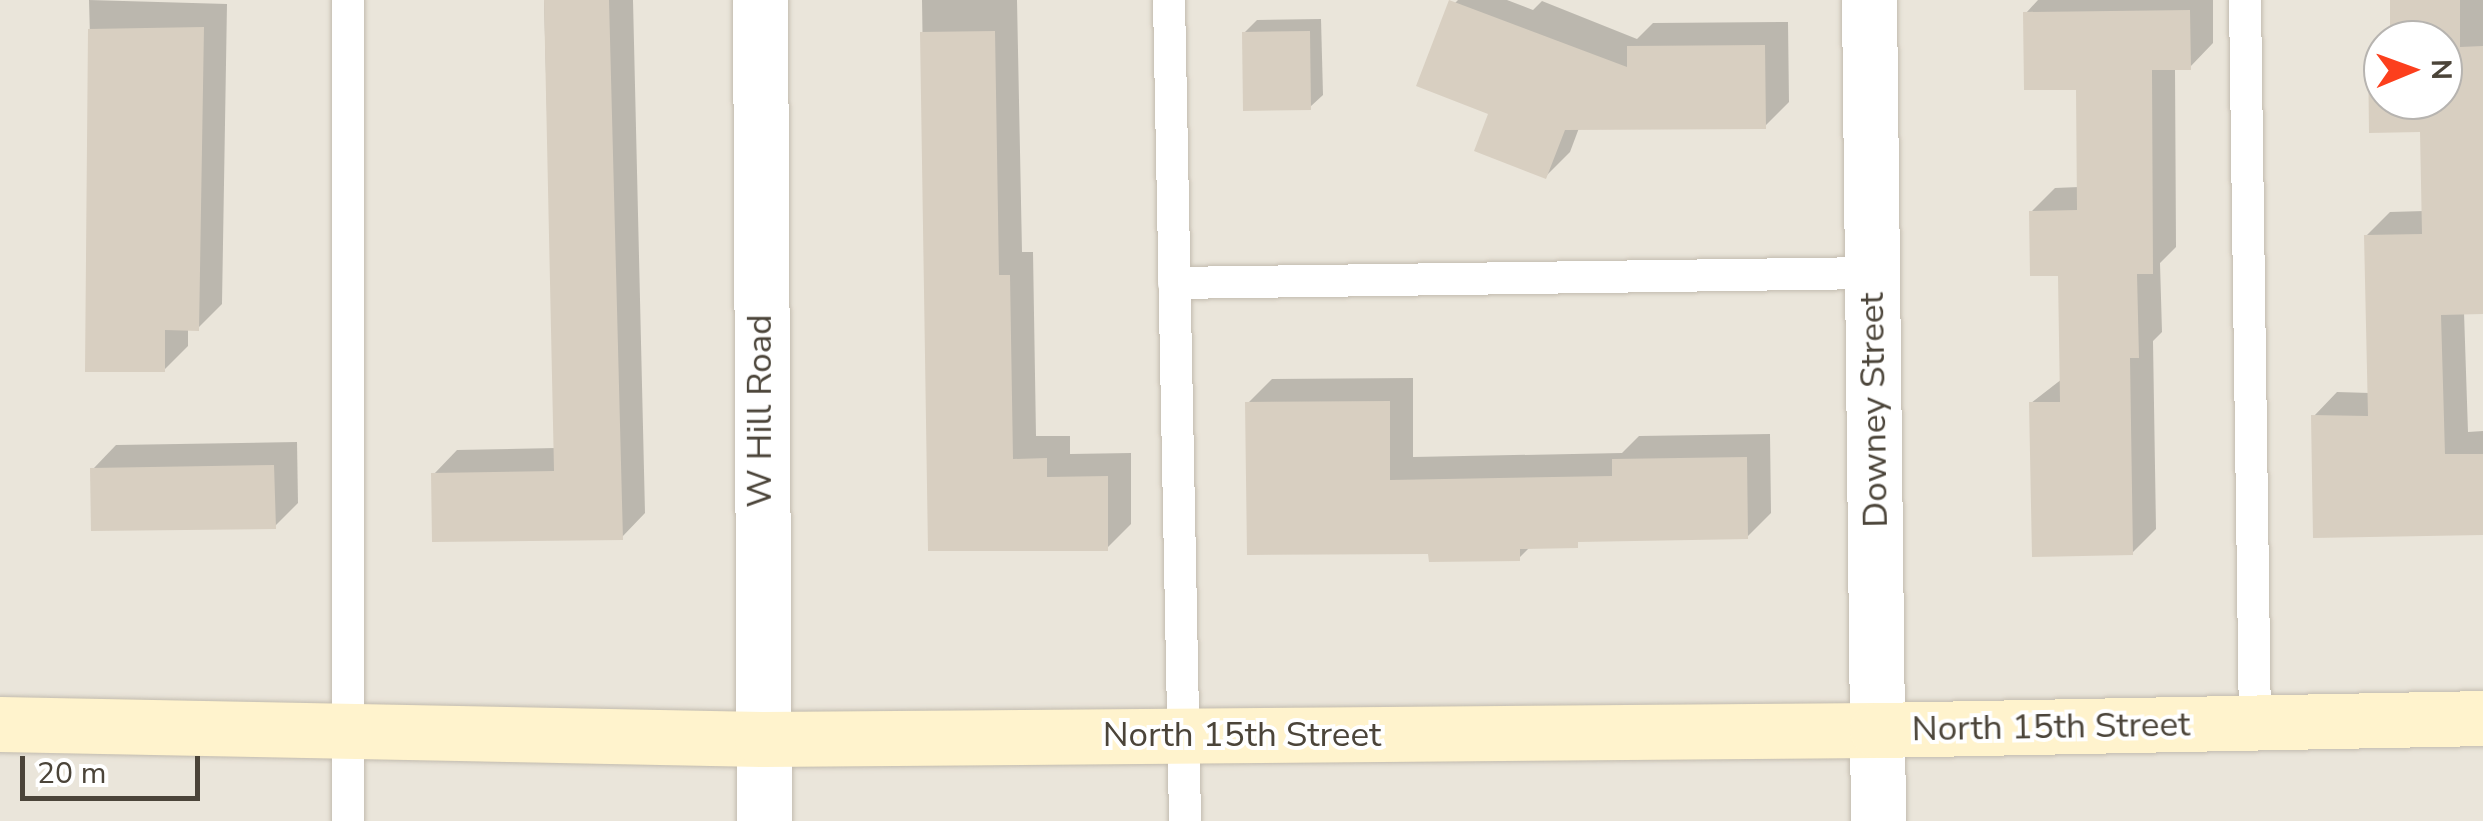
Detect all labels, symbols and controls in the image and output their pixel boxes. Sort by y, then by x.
north arrow [2363,20,2463,120]
text: N [2422,59,2460,80]
street label: Downey Street [1851,292,1897,528]
street label: W Hill Road [739,314,781,508]
street label: North 15th Street [1911,704,2191,750]
street label: North 15th Street [1103,714,1381,756]
scale bar [25,736,205,798]
text: 20 m [37,753,106,794]

